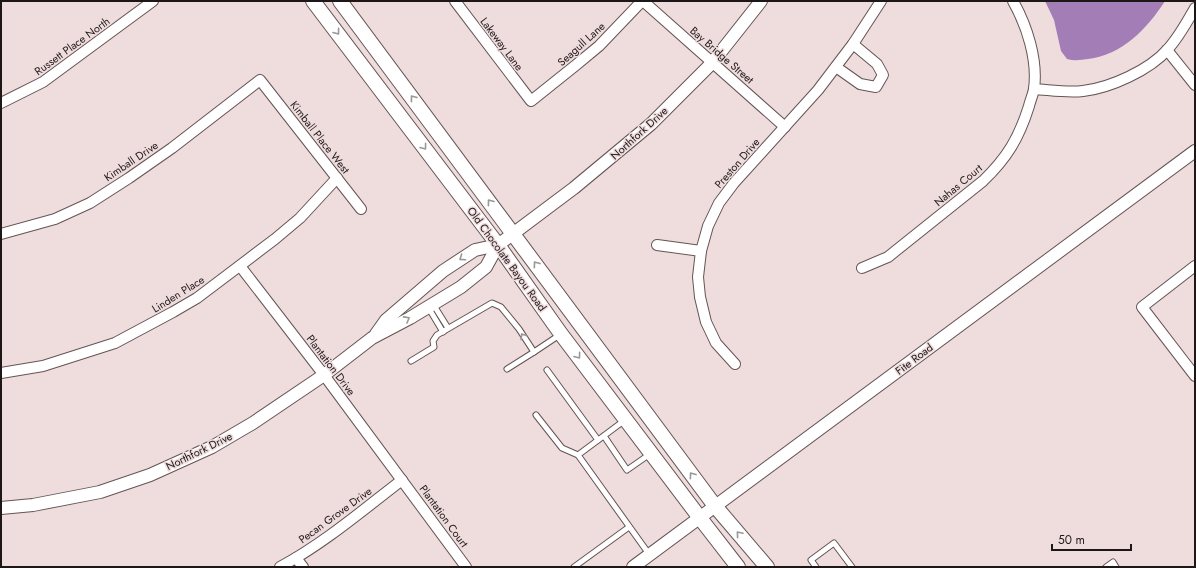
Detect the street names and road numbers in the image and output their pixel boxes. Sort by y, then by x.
street label: Russett Place North [31,13,113,79]
street label: Lakeway Lane [477,14,528,74]
street label: Seagull Lane [554,18,609,70]
street label: Bay Bridge Street [687,23,758,88]
street label: Kimball Place West [286,97,354,177]
street label: Northfork Drive [607,103,671,163]
street label: Preston Drive [711,134,763,192]
street label: Kimball Drive [101,137,161,185]
street label: Nahas Court [931,160,986,210]
street label: Old Chocolate Bayou Road [464,203,550,315]
street label: Linden Place [149,271,208,317]
street label: Plantation Drive [303,331,359,399]
street label: Fite Road [892,339,936,379]
street label: Northfork Drive [163,428,235,474]
street label: Plantation Court [416,481,472,551]
street label: Pecan Grove Drive [295,483,375,547]

